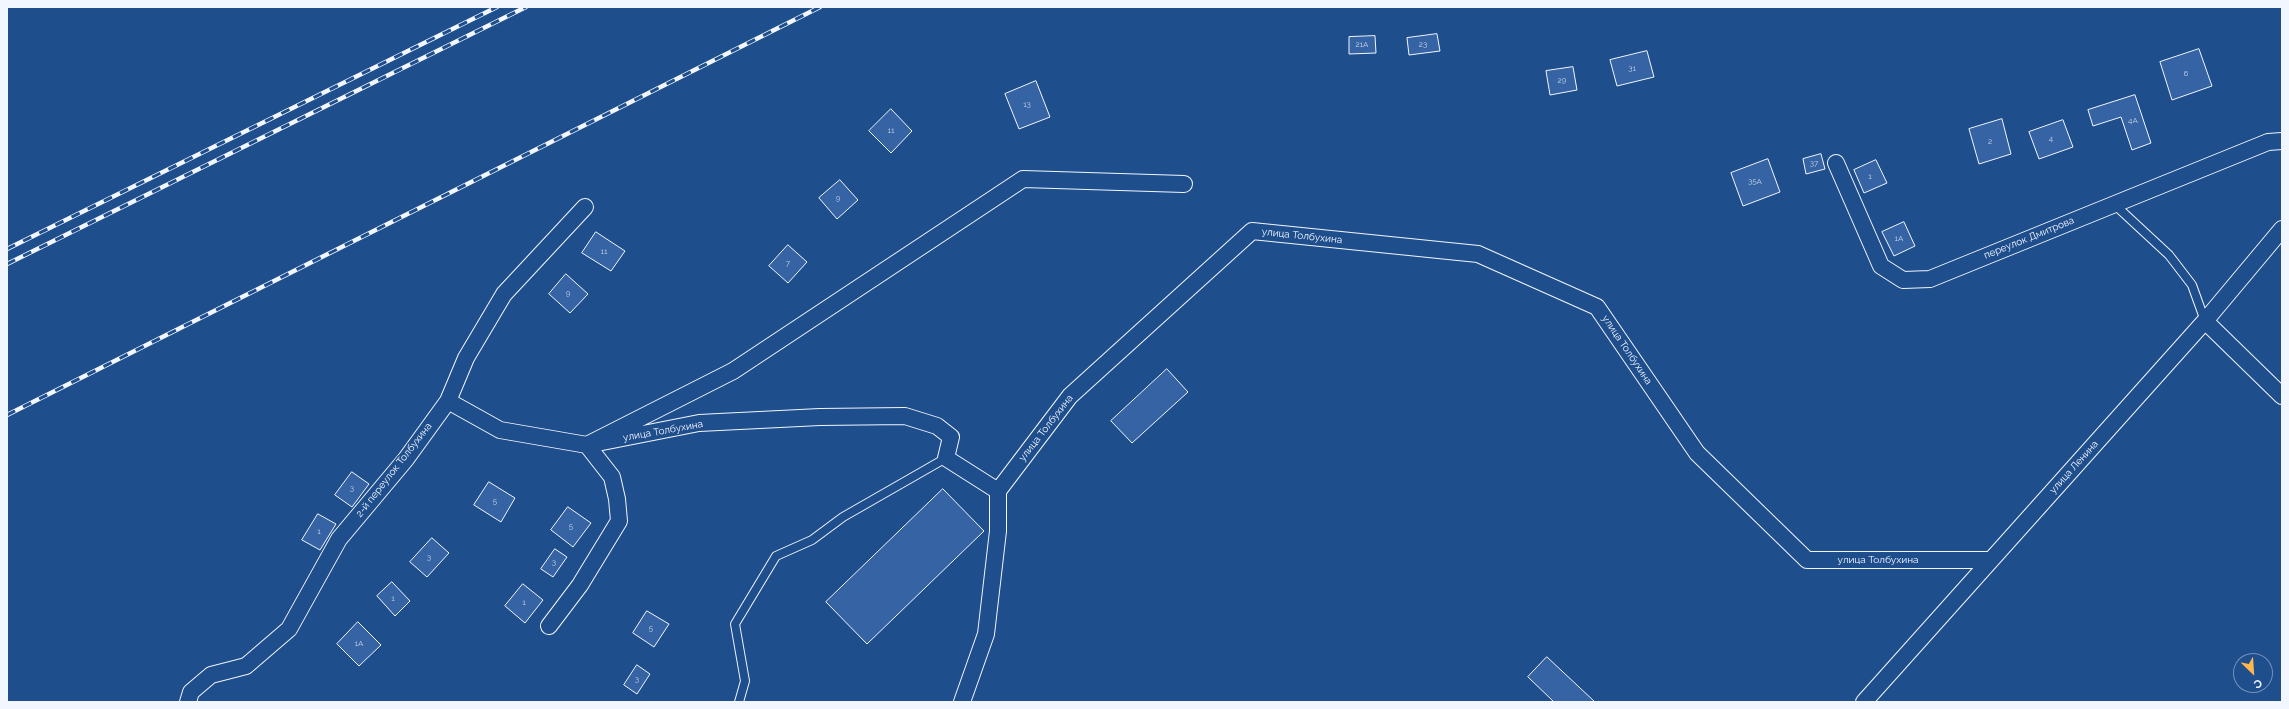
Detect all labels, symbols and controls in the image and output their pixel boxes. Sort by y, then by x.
house number: 21А [1356,40,1368,50]
house number: 23 [1419,40,1427,50]
house number: 31 [1628,64,1636,74]
house number: 6 [2184,69,2188,79]
house number: 29 [1558,76,1566,86]
house number: 13 [1023,100,1031,110]
house number: 4А [2128,116,2138,126]
house number: 11 [888,126,894,136]
house number: 4 [2049,134,2053,144]
house number: 2 [1988,137,1992,147]
house number: 37 [1810,159,1818,169]
house number: 1 [1868,172,1872,182]
house number: 35А [1748,177,1762,187]
house number: 9 [836,194,840,204]
street label: переулок Дмитрова [1982,214,2076,262]
street label: улица Толбухина [1261,226,1343,246]
house number: 1А [1895,234,1903,244]
house number: 11 [601,247,607,257]
house number: 7 [786,259,790,269]
house number: 9 [566,289,570,299]
street label: улица Толбухина [1599,313,1655,387]
street label: улица Толбухина [1016,392,1076,464]
street label: улица Толбухина [622,418,704,444]
street label: 2-й переулок Толбухина [353,420,435,520]
street label: улица Ленина [2047,438,2101,496]
house number: 3 [350,484,354,494]
house number: 5 [493,497,497,507]
house number: 5 [569,522,573,532]
house number: 1 [317,527,321,537]
house number: 3 [427,553,431,563]
street label: улица Толбухина [1837,554,1919,566]
house number: 3 [552,558,556,568]
house number: 1 [391,594,395,604]
house number: 1 [522,598,526,608]
house number: 5 [649,624,653,634]
house number: 1А [355,639,363,649]
north arrow [2233,653,2273,693]
house number: 3 [635,675,639,685]
text: С [2252,676,2264,691]

